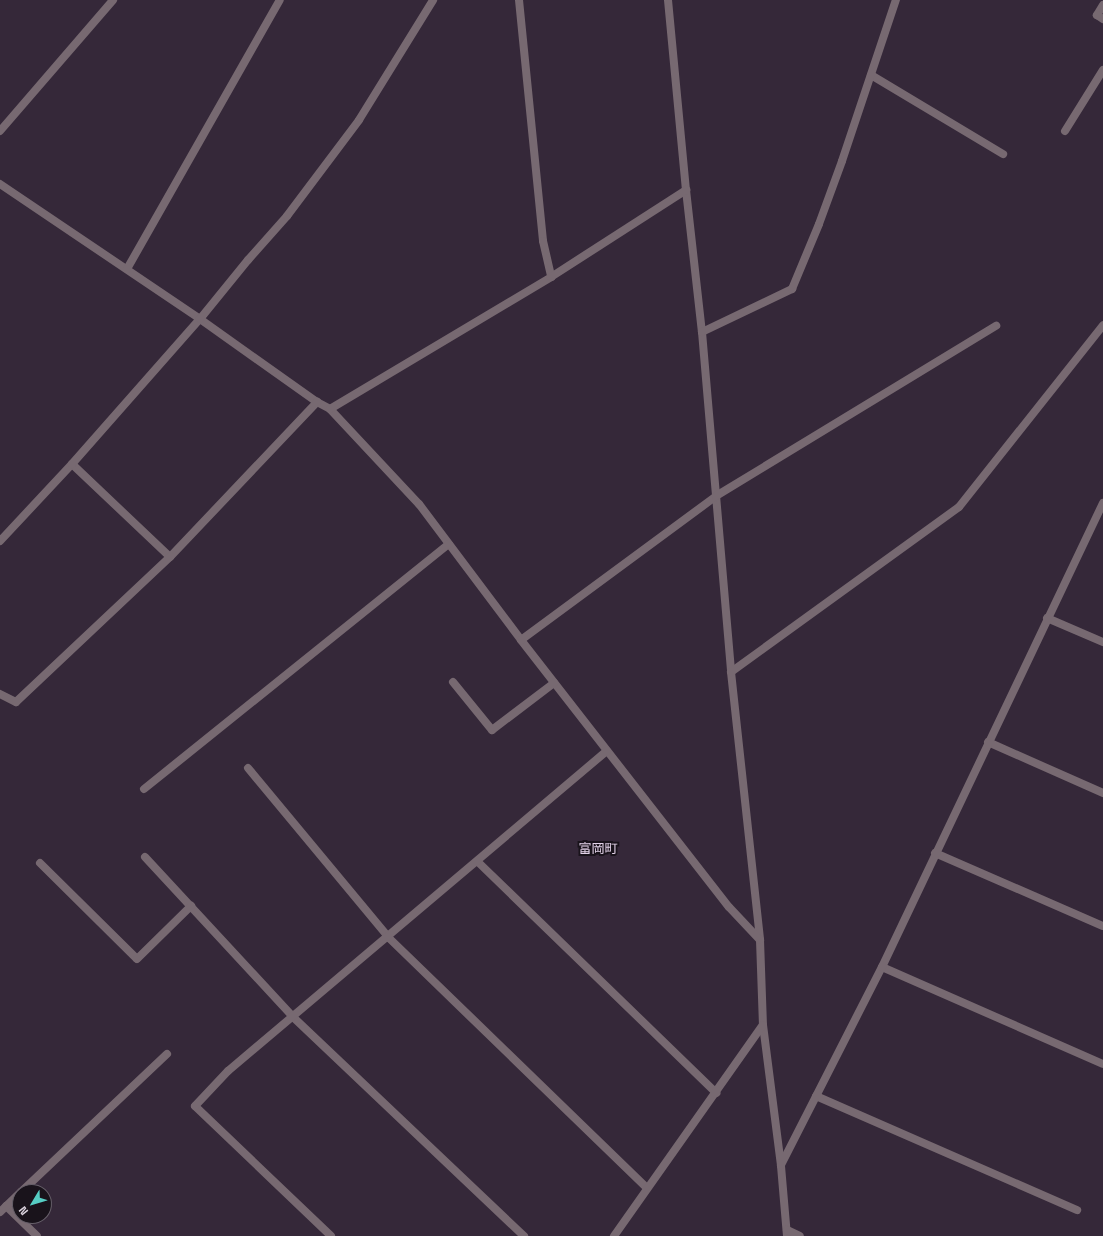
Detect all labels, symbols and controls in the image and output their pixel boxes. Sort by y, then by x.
district label: 富岡町 [579,841,617,857]
north arrow [12,1184,52,1224]
text: N [16,1204,31,1218]

